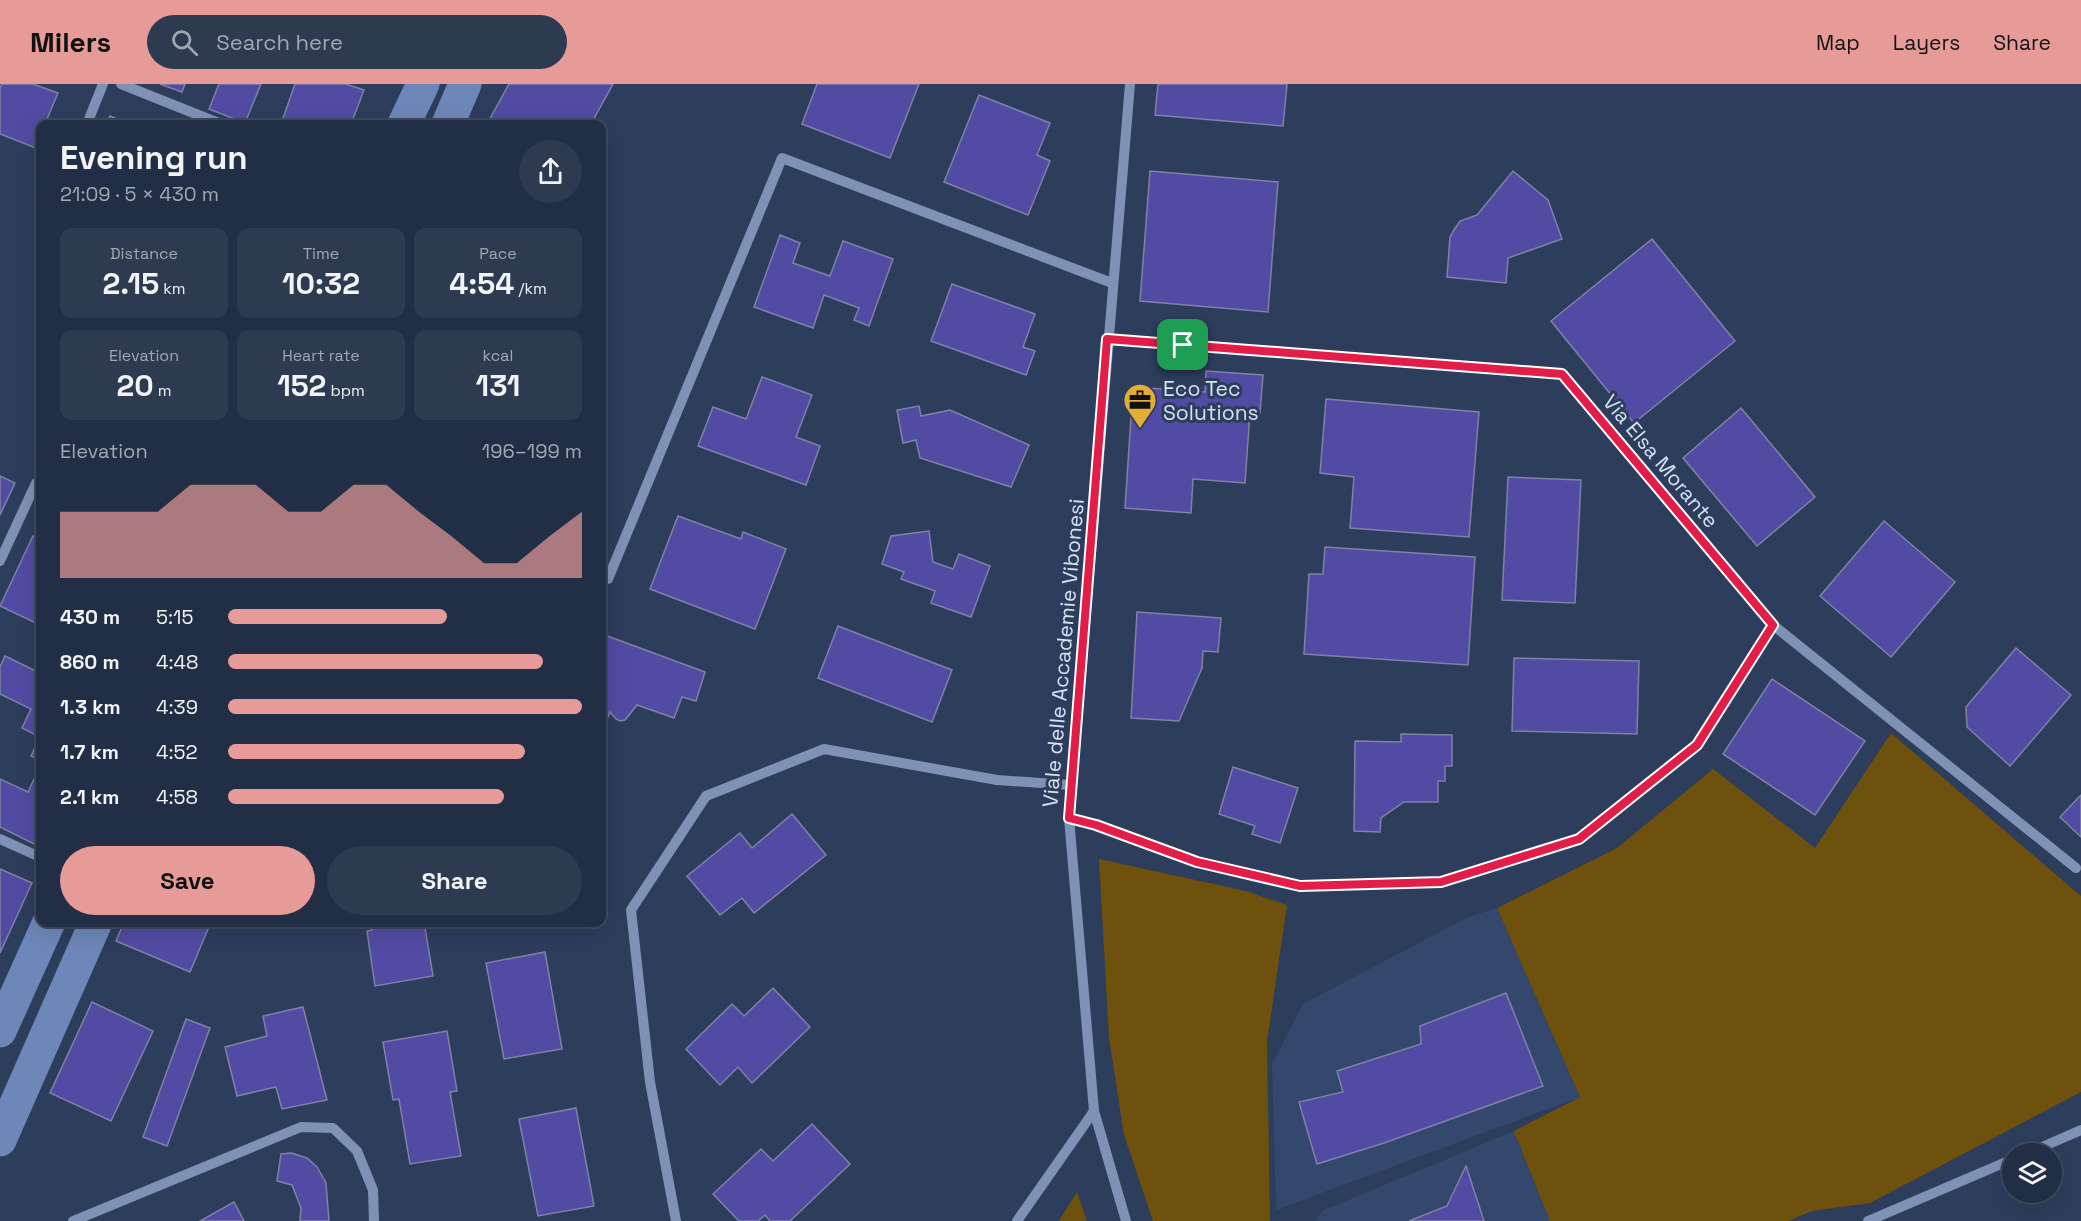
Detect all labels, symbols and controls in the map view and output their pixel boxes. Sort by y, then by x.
search box [147,15,567,69]
text: Milers [30,24,111,60]
icon: search [168,26,201,59]
text: Search here [216,28,343,56]
text: Map [1816,29,1860,56]
text: Layers [1893,29,1960,56]
text: Share [1993,29,2051,56]
text: Evening run [60,137,248,179]
button: share [519,140,582,203]
text: 21:09 · 5 × 430 m [60,181,219,207]
text: Distance [110,243,178,264]
text: Time [303,243,339,264]
text: Pace [479,243,517,264]
text: 2.15 [102,264,159,303]
text: 10:32 [282,264,360,303]
text: 4:54 [449,264,514,303]
text: km [159,278,186,299]
text: /km [514,278,547,299]
pin [1157,319,1208,370]
icon: arrive [1166,328,1199,361]
text: Elevation [109,345,179,366]
text: Heart rate [282,345,360,366]
text: kcal [483,345,513,366]
text: 20 [116,366,154,405]
text: 152 [277,366,326,405]
text: 131 [476,366,520,405]
place label: Eco Tec Solutions [1163,375,1259,426]
text: m [154,380,172,401]
text: bpm [326,380,365,401]
office icon: Eco Tec Solutions [1122,382,1158,429]
street label: Via Elsa Morante [1597,389,1725,533]
text: Elevation [60,438,148,464]
text: 196–199 m [482,438,582,464]
street label: Viale delle Accademie Vibonesi [1036,497,1090,809]
text: 430 m [60,604,120,630]
text: 5:15 [156,604,193,630]
text: 860 m [60,649,119,675]
text: 4:48 [156,649,199,675]
text: 1.3 km [60,694,121,720]
text: 4:39 [156,694,198,720]
text: 1.7 km [60,739,119,765]
text: 4:52 [156,739,197,765]
text: 2.1 km [60,784,119,810]
text: 4:58 [156,784,198,810]
button: Save [60,846,315,915]
button: Share [327,846,582,915]
map controls [2002,1143,2062,1203]
button: layers [2002,1143,2062,1203]

